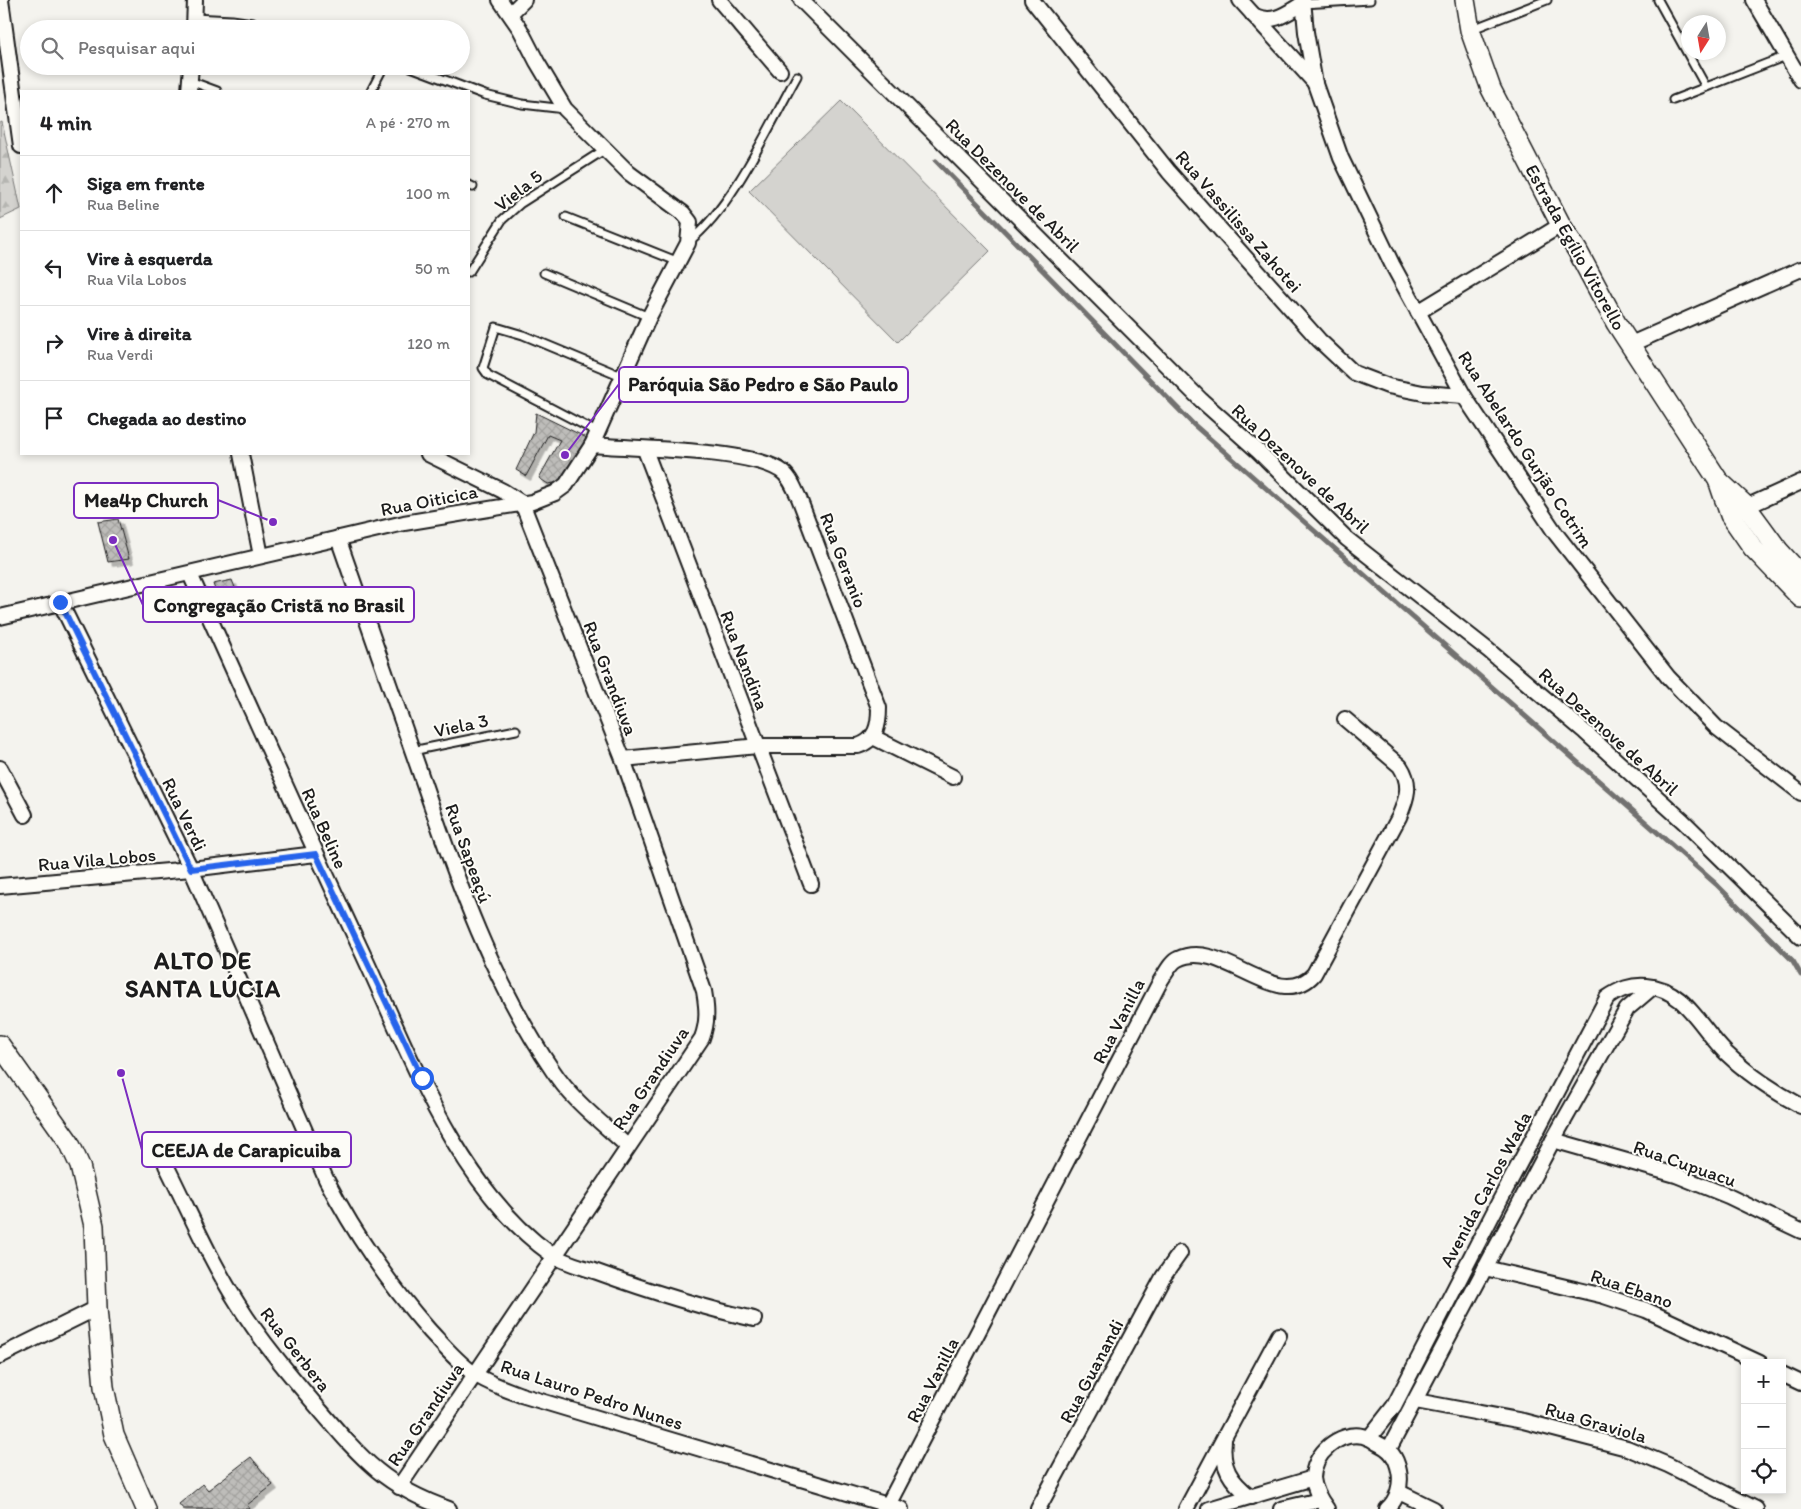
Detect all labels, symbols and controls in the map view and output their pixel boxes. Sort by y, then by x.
north arrow [1681,15,1726,60]
search box [20,20,470,75]
icon: search [38,34,66,62]
text: Pesquisar aqui [78,36,195,59]
text: 4 min [40,110,92,135]
text: A pé · 270 m [366,113,450,132]
street label: Rua Dezenove de Abril [941,113,1085,258]
street label: Rua Vassilissa Zahotei [1170,145,1307,297]
street label: Estrada Egílio Vitorello [1520,160,1631,334]
street label: Viela 5 [490,165,547,216]
text: Siga em frente [87,172,205,195]
icon: ahead [40,179,68,207]
text: 100 m [406,184,450,203]
text: Rua Beline [87,195,160,214]
text: Vire à esquerda [87,247,213,270]
icon: left [40,254,68,282]
text: 50 m [415,259,450,278]
text: Rua Vila Lobos [87,270,187,289]
text: Vire à direita [87,322,192,345]
icon: right [40,329,68,357]
text: 120 m [407,334,450,353]
text: Rua Verdi [87,345,153,364]
street label: Rua Abelardo Gurjão Cotrim [1453,346,1598,552]
callout: Paróquia São Pedro e São Paulo [619,367,908,402]
text: Paróquia São Pedro e São Paulo [628,372,898,397]
street label: Rua Dezenove de Abril [1227,398,1375,539]
icon: arrive [40,404,68,432]
text: Chegada ao destino [87,407,246,430]
street label: Rua Oiticica [379,480,480,521]
callout: Mea4p Church [74,483,218,518]
text: Mea4p Church [84,488,209,513]
street label: Rua Geranio [815,509,872,611]
callout: Congregação Cristã no Brasil [143,587,414,622]
route end [49,591,72,614]
text: Congregação Cristã no Brasil [154,593,405,618]
street label: Rua Nandina [715,607,774,713]
street label: Rua Grandiuva [578,618,643,739]
street label: Rua Dezenove de Abril [1534,663,1684,801]
street label: Viela 3 [432,709,490,742]
street label: Rua Verdi [157,774,212,855]
street label: Rua Beline [297,784,353,872]
street label: Rua Sapeaçú [440,800,497,906]
street label: Rua Vila Lobos [37,843,157,876]
district label: ALTO DE SANTA LÚCIA [125,946,281,1003]
street label: Rua Vanilla [1087,975,1150,1068]
street label: Rua Grandiuva [607,1022,694,1135]
route start [411,1067,434,1090]
street label: Avenida Carlos Wada [1435,1107,1536,1271]
callout: CEEJA de Carapicuiba [142,1132,351,1167]
street label: Rua Cupuacu [1630,1135,1740,1192]
text: CEEJA de Carapicuiba [151,1138,341,1163]
street label: Rua Ebano [1588,1264,1676,1313]
street label: Rua Gerbera [255,1302,336,1396]
street label: Rua Guanandi [1054,1315,1128,1427]
street label: Rua Vanilla [901,1334,964,1427]
street label: Rua Lauro Pedro Nunes [498,1354,686,1435]
street label: Rua Grandiuva [382,1358,469,1471]
map controls [1741,1359,1786,1494]
button: + [1741,1359,1786,1404]
street label: Rua Graviola [1542,1397,1649,1448]
button: − [1741,1404,1786,1449]
button: locate [1741,1449,1786,1494]

